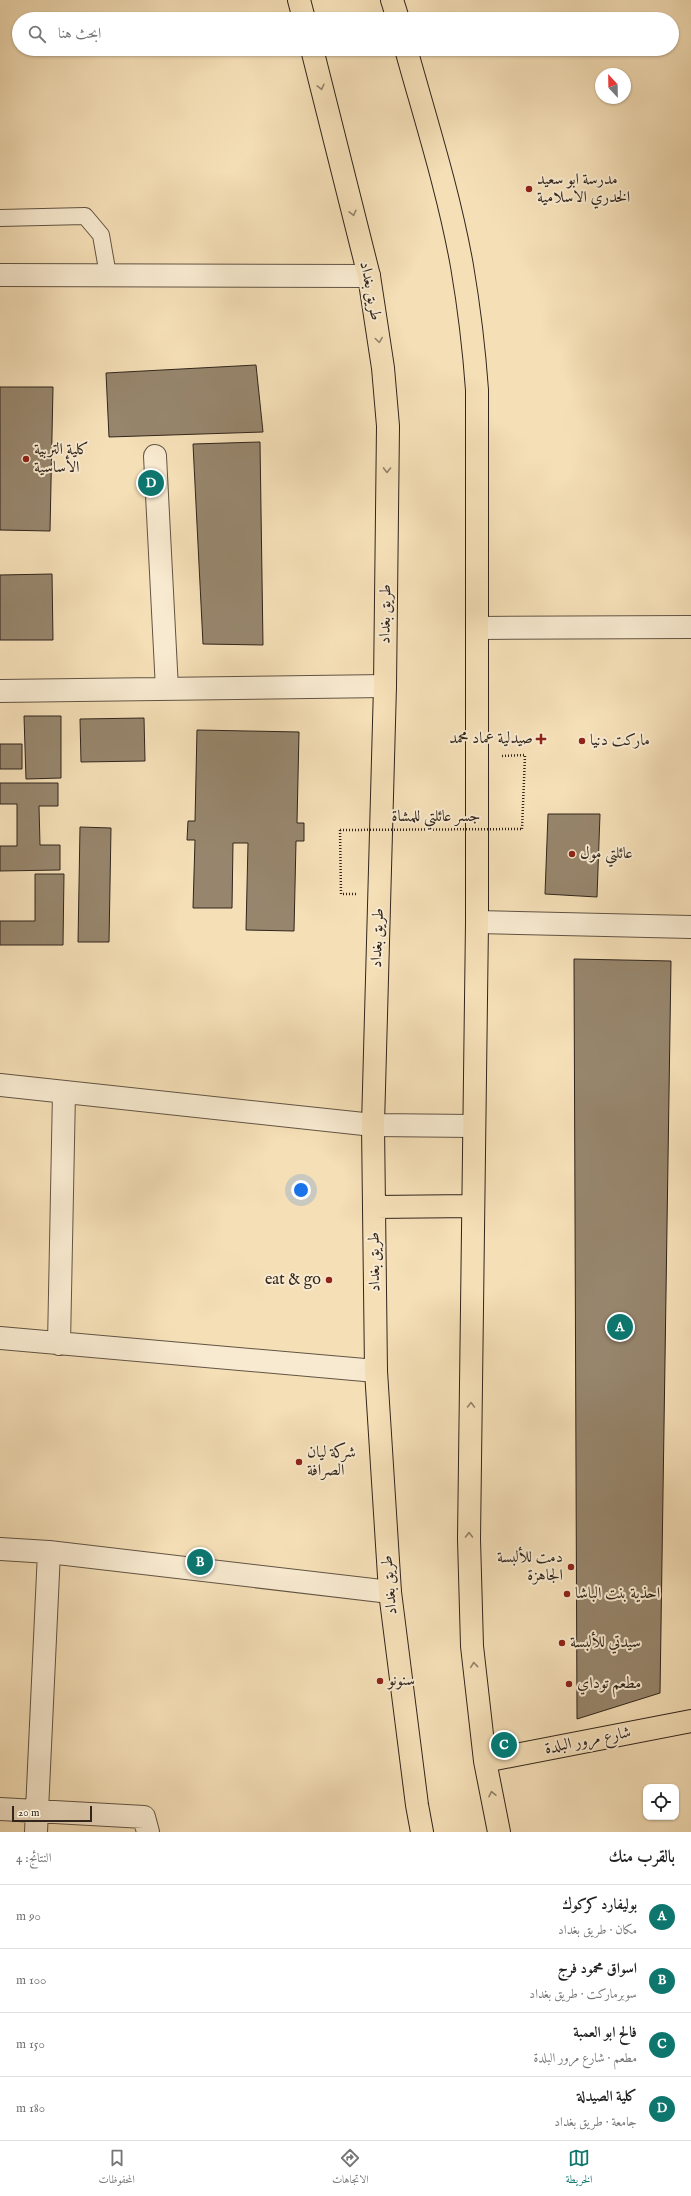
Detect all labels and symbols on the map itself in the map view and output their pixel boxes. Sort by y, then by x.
north arrow [595,68,631,104]
one-way arrow [316,83,325,90]
place label: مدرسة ابو سعيد الخدري الاسلامية [537,170,630,209]
marker: مدرسة ابو سعيد الخدري الاسلامية [524,184,534,194]
one-way arrow [348,210,356,216]
street label: طريق بغداد [354,260,386,322]
one-way arrow [374,337,383,343]
place label: كلية التربية الأساسية [34,440,89,478]
marker: كلية التربية الأساسية [21,454,31,464]
one-way arrow [383,467,391,473]
pin: D [138,468,164,498]
street label: طريق بغداد [375,584,397,644]
place label: صيدلية عماد محمد [449,729,533,749]
place label: ماركت دنيا [590,731,650,751]
marker: صيدلية عماد محمد [536,734,546,744]
marker: ماركت دنيا [577,736,587,746]
street label: جسر عائلتي للمشاة [391,807,481,831]
place label: عائلتي مول [580,844,633,868]
marker: عائلتي مول [567,849,577,859]
street label: طريق بغداد [367,908,389,968]
your location [291,1180,311,1200]
street label: طريق بغداد [364,1232,386,1292]
place label: eat & go [265,1270,321,1290]
marker: eat & go [324,1275,334,1285]
pin: A [607,1312,633,1342]
one-way arrow [467,1402,475,1408]
place label: شركة ليان الصرافة [307,1442,356,1481]
marker: شركة ليان الصرافة [294,1457,304,1467]
one-way arrow [465,1532,473,1538]
place label: دمت للألبسة الجاهزة [497,1546,563,1586]
pin: B [187,1547,213,1577]
street label: طريق بغداد [377,1554,403,1616]
marker: دمت للألبسة الجاهزة [566,1562,576,1572]
place label: احذية بنت الباشا [575,1584,660,1604]
marker: احذية بنت الباشا [562,1589,572,1599]
place label: سيدتي للألبسة [570,1631,641,1654]
marker: سيدتي للألبسة [557,1638,567,1648]
one-way arrow [470,1662,479,1668]
place label: سنونو [386,1671,415,1691]
place label: مطعم توداي [577,1674,641,1698]
marker: سنونو [375,1676,385,1686]
marker: مطعم توداي [564,1679,574,1689]
street label: شارع مرور البلدة [543,1723,633,1761]
pin: C [491,1730,517,1760]
one-way arrow [488,1791,496,1797]
scale bar [12,1804,92,1823]

